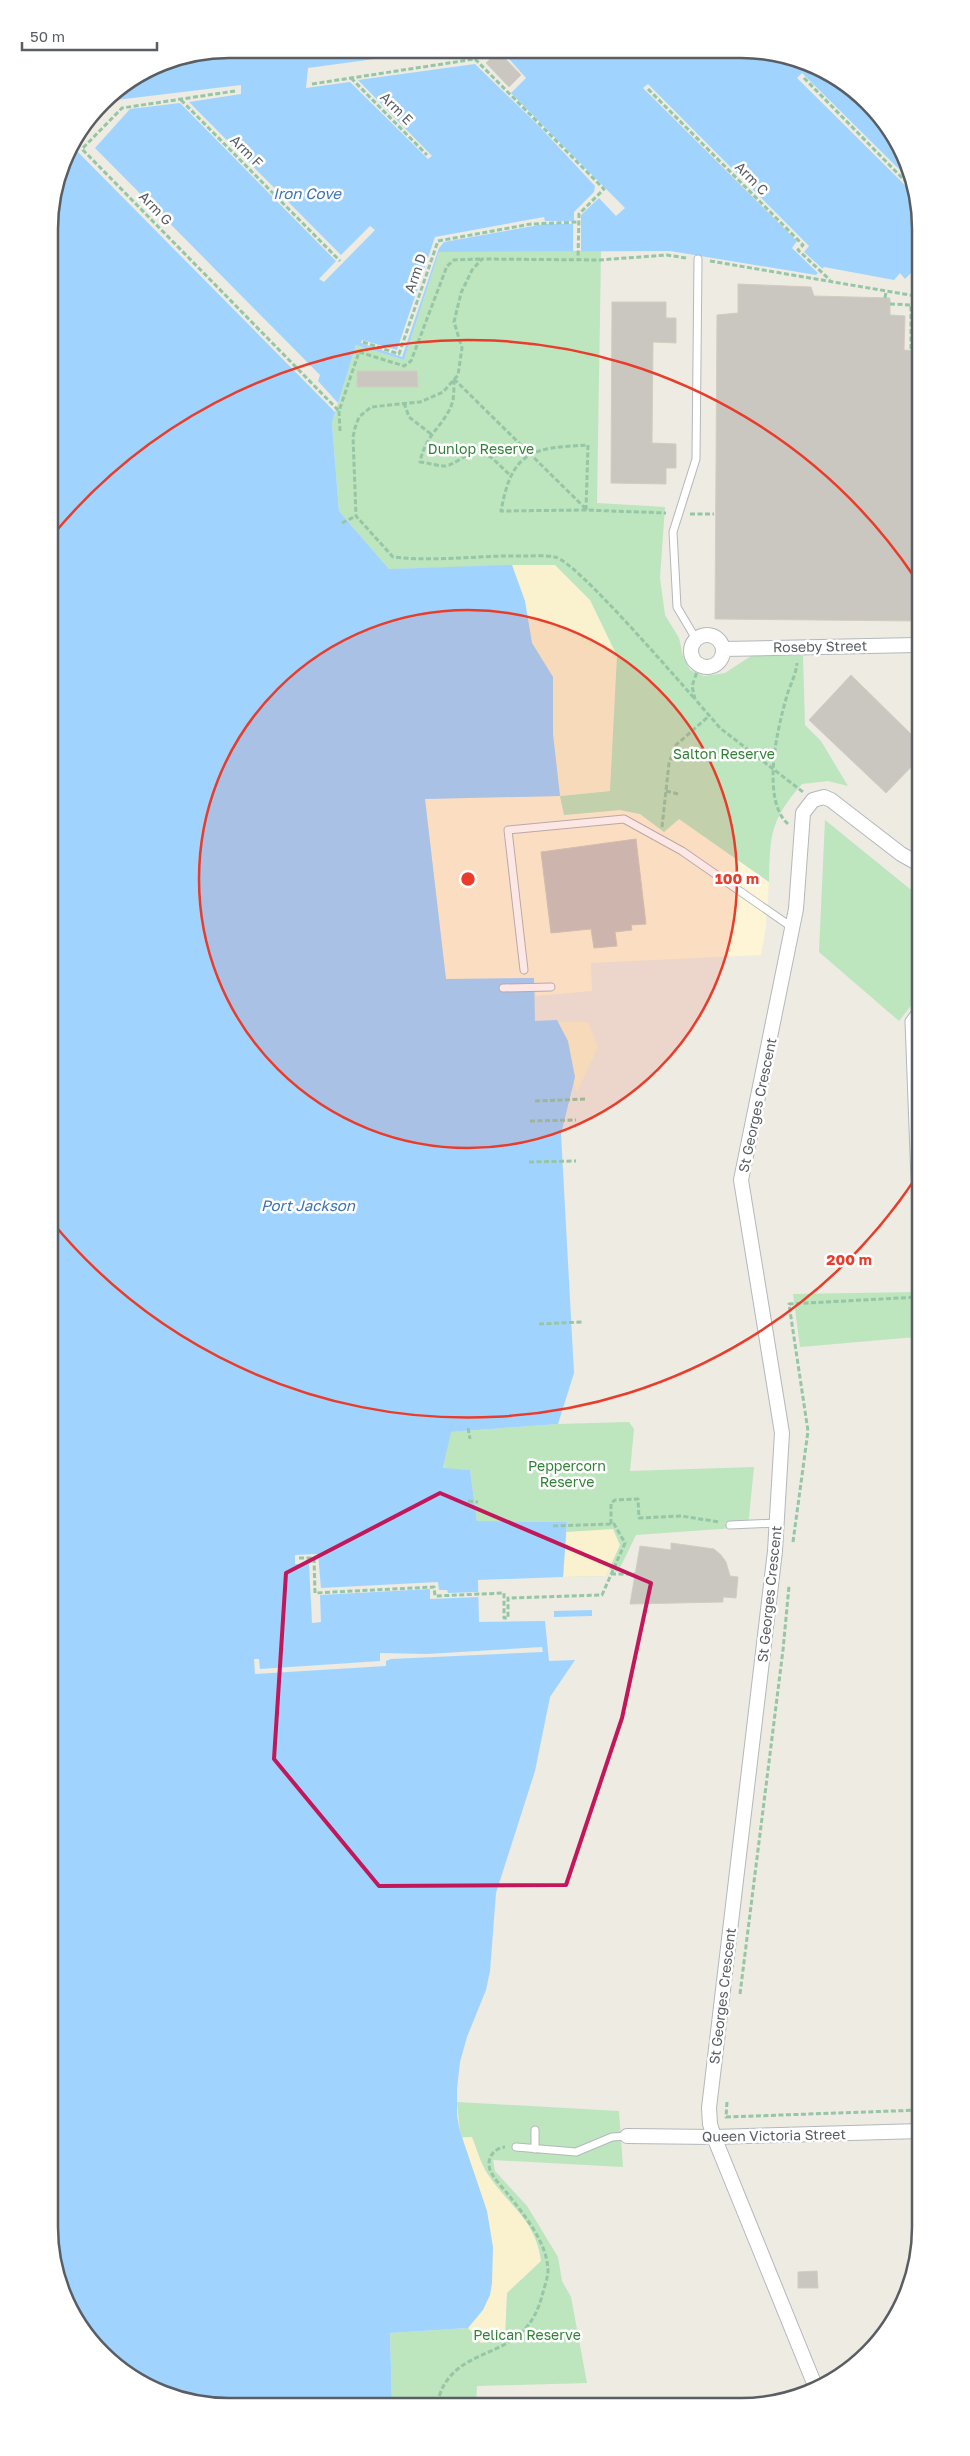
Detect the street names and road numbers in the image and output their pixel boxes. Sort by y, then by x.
street label: Arm E [377,88,417,128]
street label: Arm F [227,131,267,171]
street label: Arm C [732,158,772,198]
street label: Arm G [136,187,176,229]
street label: Arm D [400,251,430,295]
street label: Roseby Street [773,637,867,655]
street label: St Georges Crescent [734,1036,780,1174]
street label: St Georges Crescent [753,1525,785,1663]
street label: St Georges Crescent [705,1927,739,2065]
street label: Queen Victoria Street [702,2125,846,2145]

